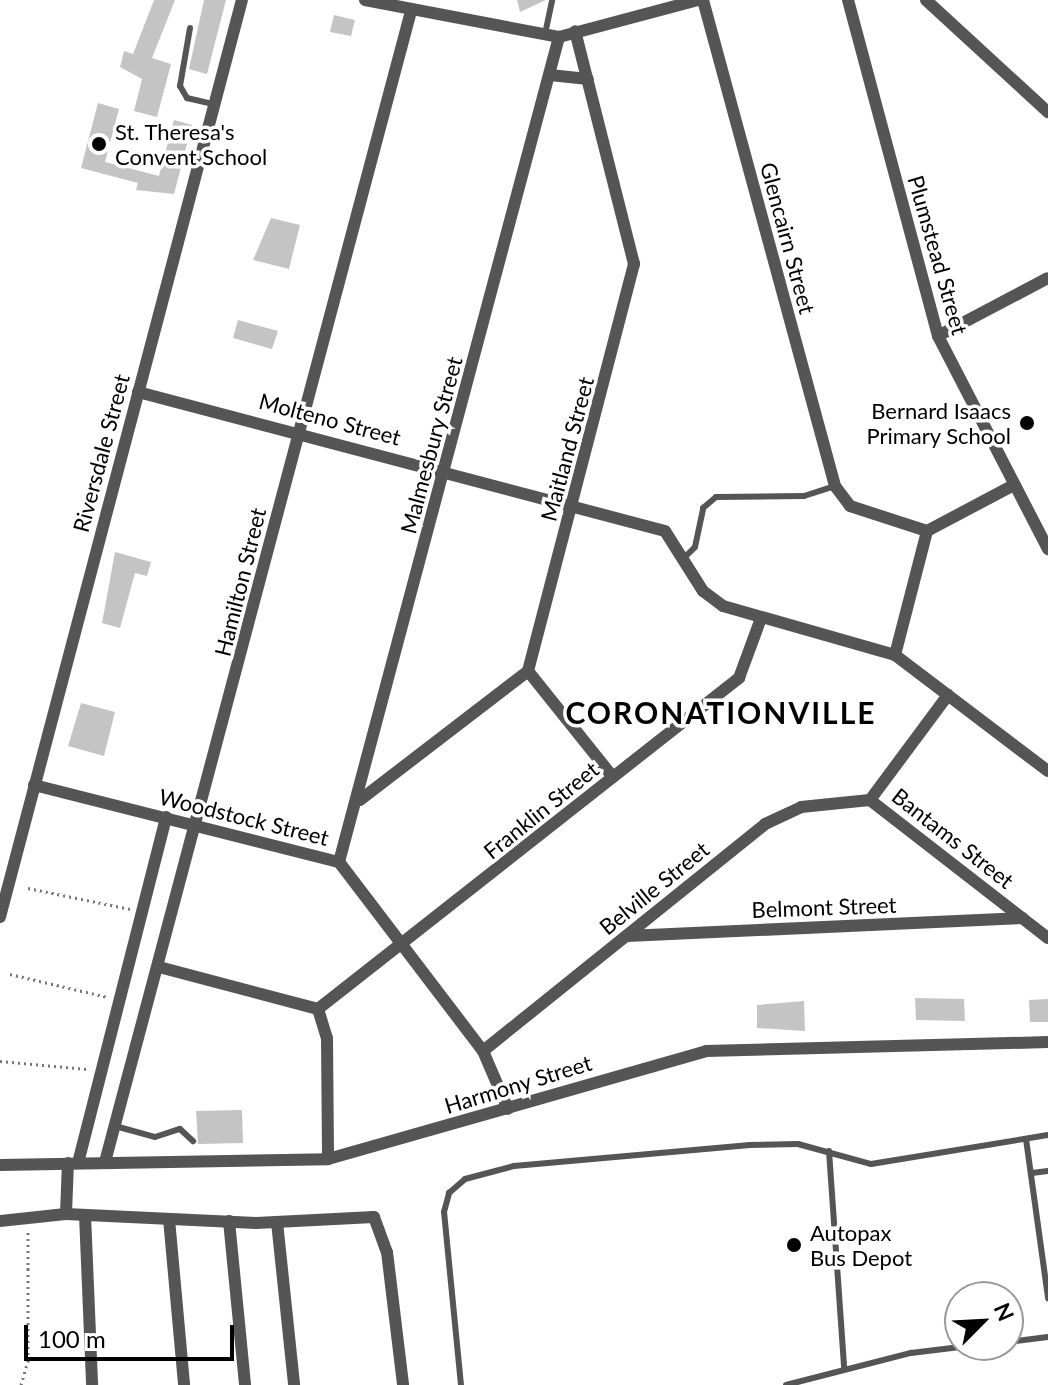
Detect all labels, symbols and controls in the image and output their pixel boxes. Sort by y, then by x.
place label: St. Theresa's Convent School [115,118,267,170]
marker: St. Theresa's Convent School [90,135,108,153]
street label: Glencairn Street [755,159,821,317]
street label: Plumstead Street [903,172,973,338]
street label: Malmesbury Street [395,353,467,537]
street label: Riversdale Street [67,371,135,535]
street label: Maitland Street [535,374,599,524]
street label: Molteno Street [256,387,404,451]
place label: Bernard Isaacs Primary School [866,397,1011,448]
marker: Bernard Isaacs Primary School [1018,414,1036,432]
street label: Hamilton Street [209,505,271,659]
district label: CORONATIONVILLE [565,694,877,730]
street label: Franklin Street [478,756,604,864]
street label: Bantams Street [887,782,1019,894]
street label: Woodstock Street [156,783,332,851]
street label: Belville Street [594,836,714,940]
street label: Belmont Street [751,891,897,923]
street label: Harmony Street [441,1049,595,1119]
place label: Autopax Bus Depot [810,1219,912,1270]
marker: Autopax Bus Depot [785,1236,803,1254]
north arrow [944,1281,1024,1361]
text: N [989,1299,1020,1325]
scale bar [28,1309,238,1359]
text: 100 m [38,1324,106,1353]

